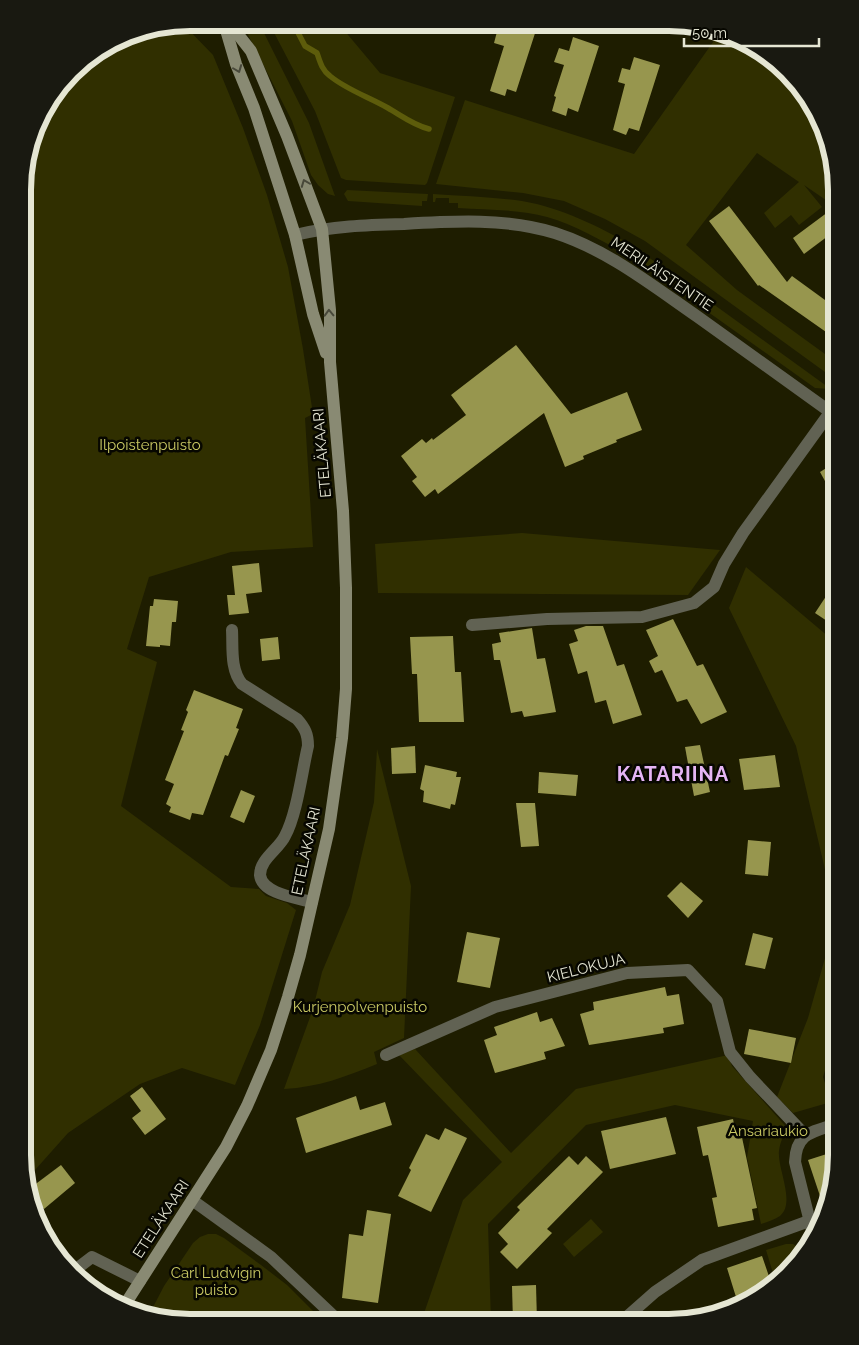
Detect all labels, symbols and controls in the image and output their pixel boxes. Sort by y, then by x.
scale bar [684,15,819,47]
text: 50 m [692,24,727,42]
one-way arrow [232,64,242,73]
one-way arrow [301,179,311,188]
street label: MERILÄISTENTIE [607,232,717,315]
one-way arrow [324,309,335,317]
street label: ETELÄKAARI [308,408,335,499]
park label: Ilpoistenpuisto [99,436,201,454]
district label: KATARIINA [617,762,729,786]
street label: ETELÄKAARI [287,805,324,897]
street label: KIELOKUJA [545,950,627,986]
park label: Kurjenpolvenpuisto [293,998,427,1016]
park label: Ansariaukio [728,1122,808,1140]
street label: ETELÄKAARI [128,1176,193,1262]
park label: Carl Ludvigin puisto [171,1264,261,1299]

